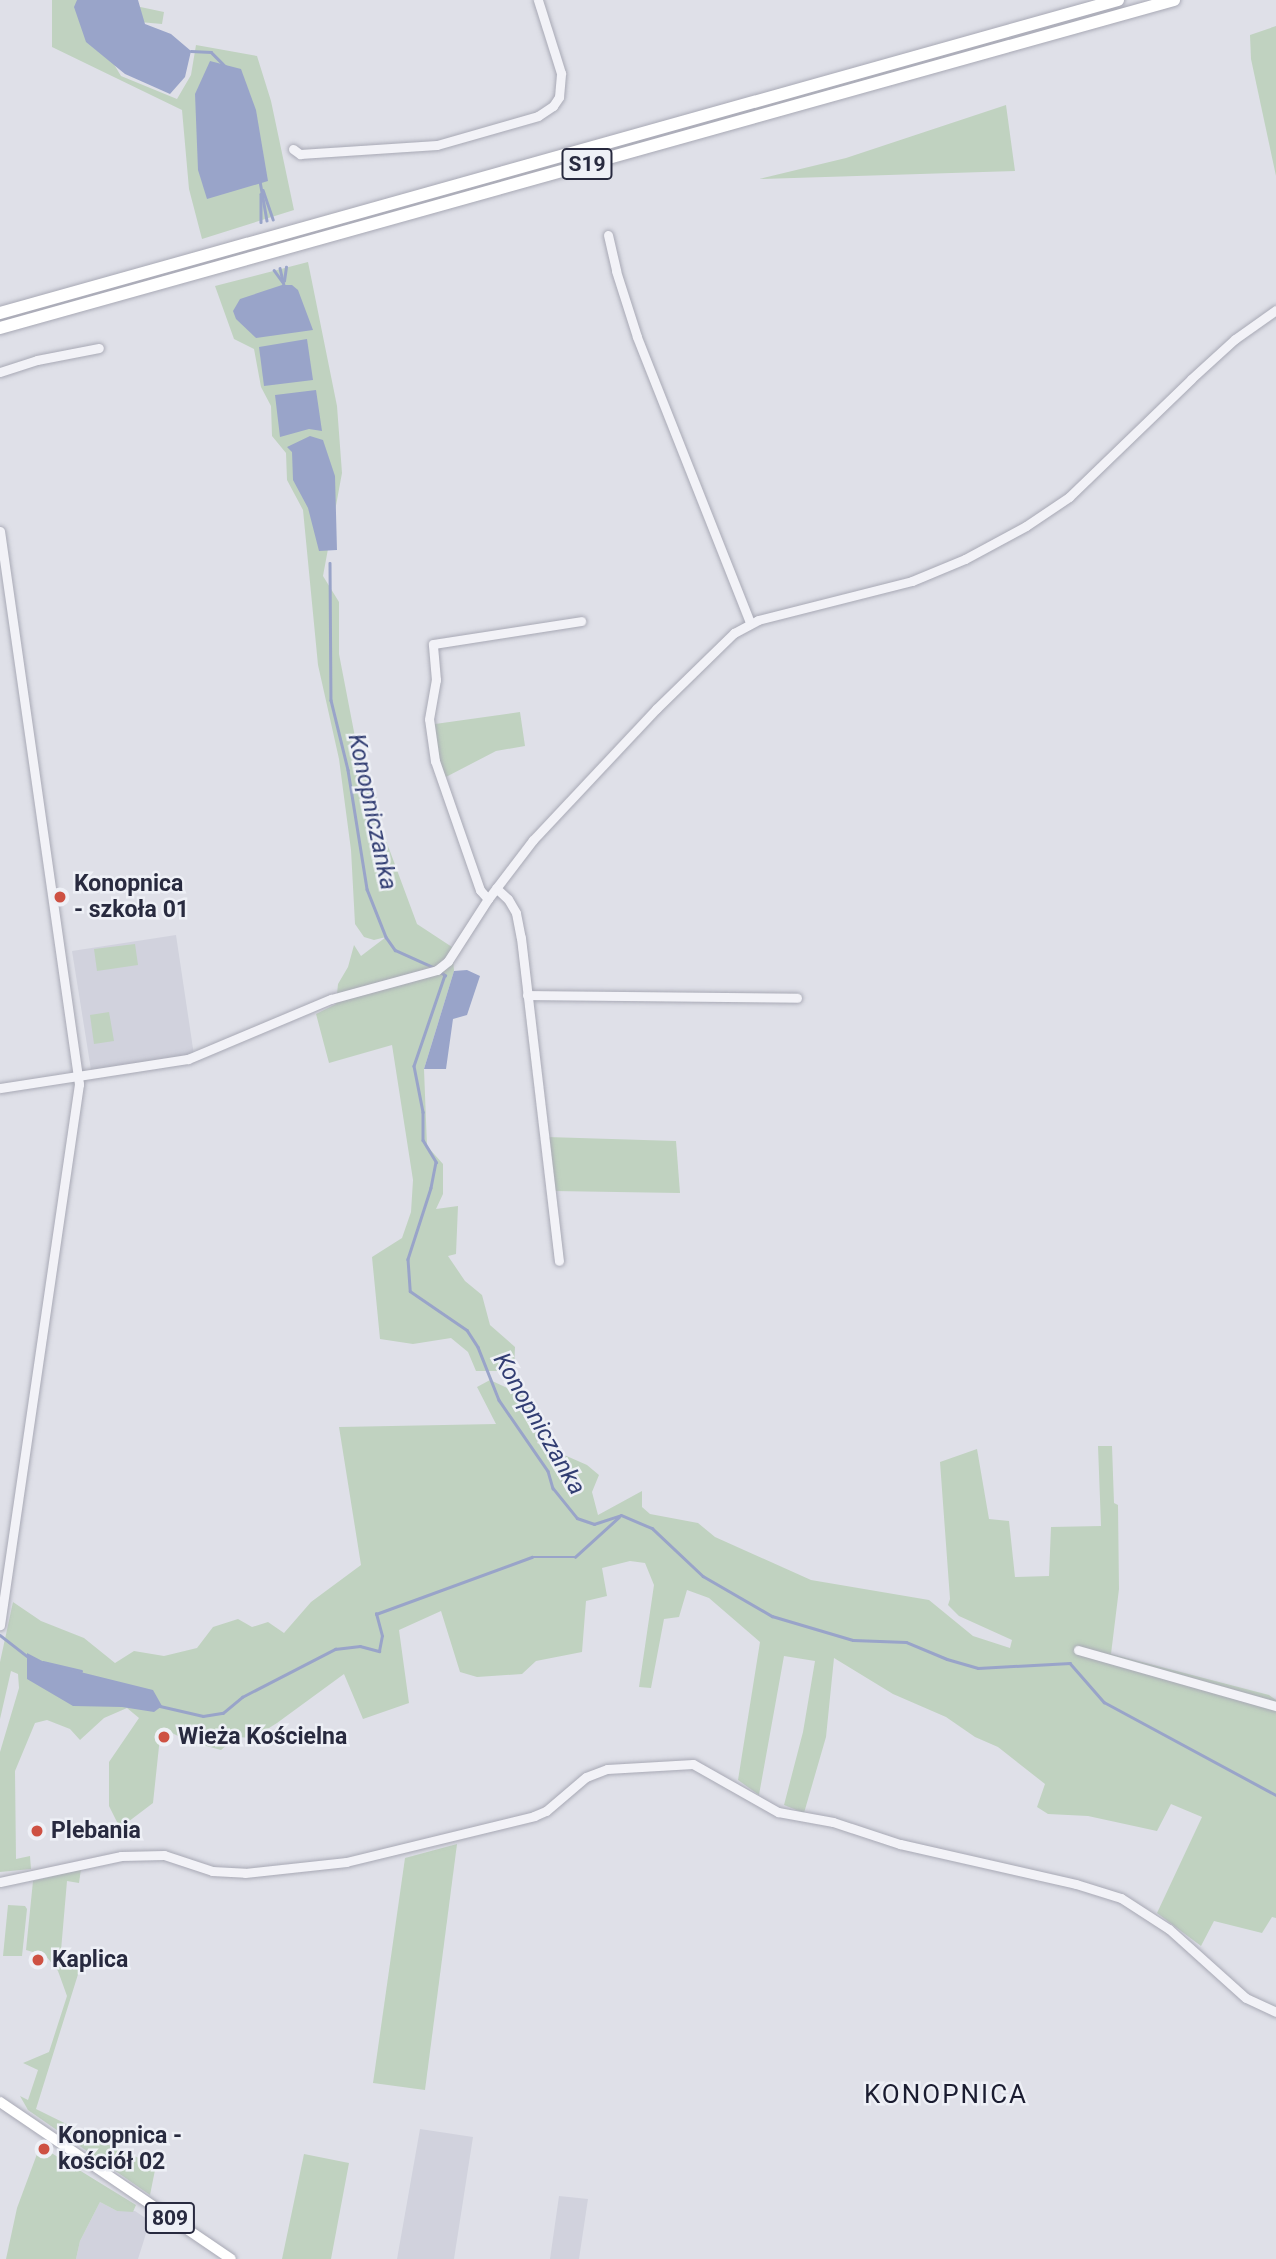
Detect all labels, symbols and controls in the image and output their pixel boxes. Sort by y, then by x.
road number: S19 [561,146,613,182]
water label: Konopniczanka [341,731,403,893]
place label: Konopnica - szkoła 01 [74,870,189,924]
marker: Konopnica - szkoła 01 [52,889,68,905]
water label: Konopniczanka [487,1348,591,1500]
place label: Wieża Kościelna [178,1723,347,1751]
marker: Wieża Kościelna [156,1729,172,1745]
place label: Plebania [51,1817,141,1845]
marker: Plebania [29,1823,45,1839]
place label: Kaplica [52,1946,128,1974]
marker: Kaplica [30,1952,46,1968]
district label: KONOPNICA [865,2079,1027,2111]
place label: Konopnica - kościół 02 [58,2122,182,2176]
marker: Konopnica - kościół 02 [36,2141,52,2157]
road number: 809 [144,2200,196,2236]

